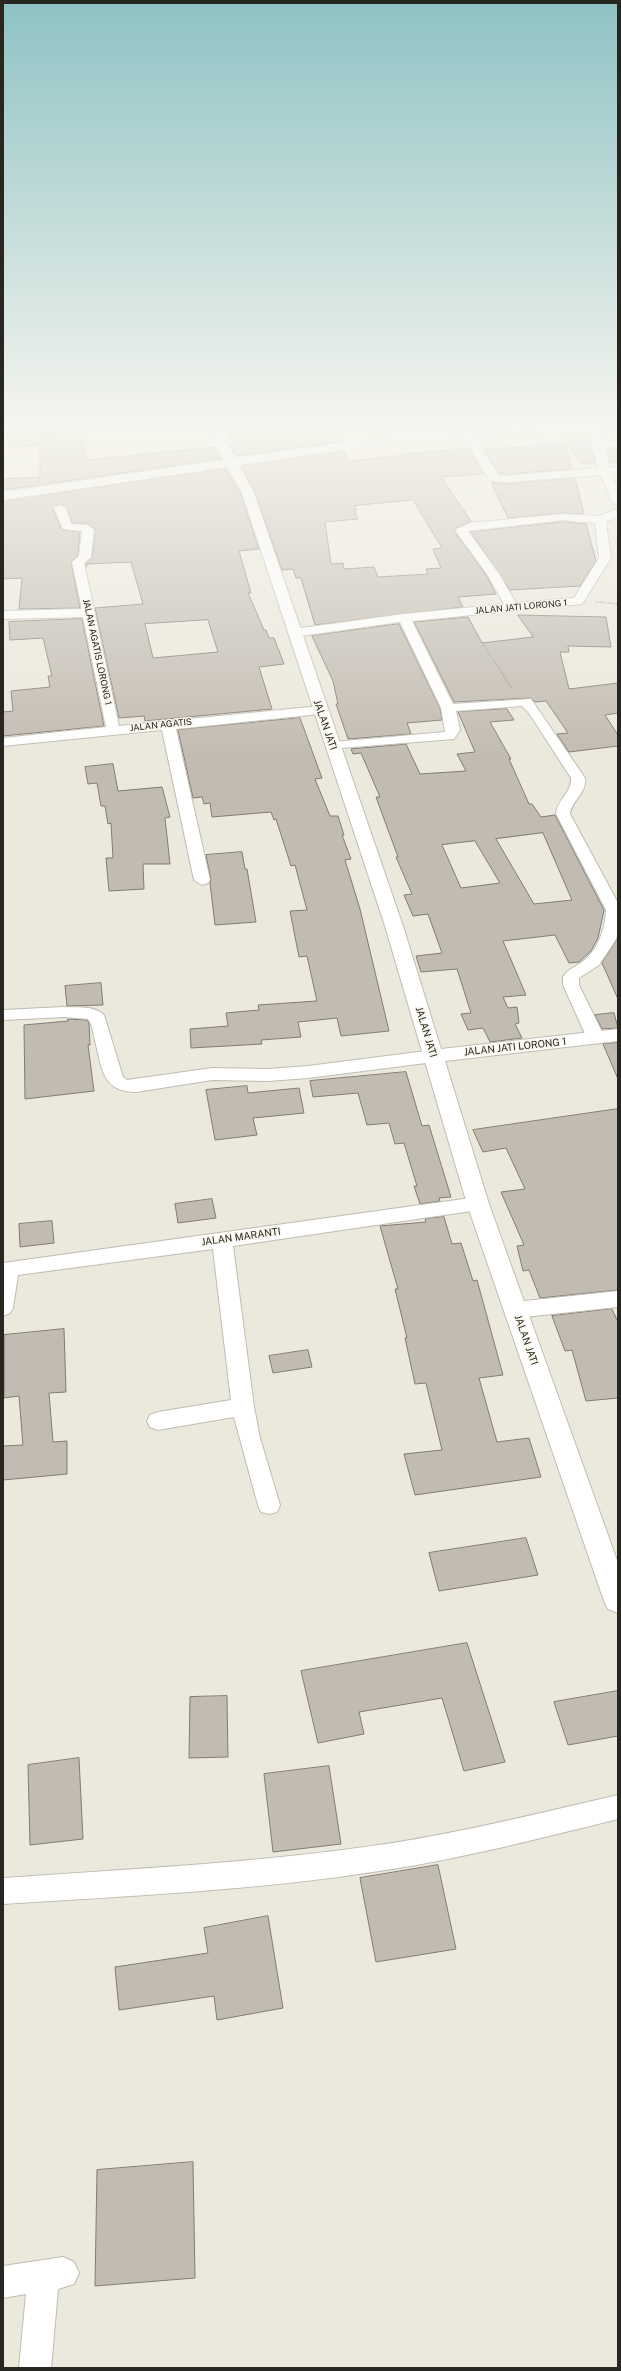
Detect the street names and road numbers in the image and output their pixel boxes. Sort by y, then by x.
street label: JALAN AGATIS LORONG 1 [80,598,114,706]
street label: JALAN JATI LORONG 1 [474,598,568,616]
street label: JALAN JATI [311,698,339,752]
street label: JALAN AGATIS [129,716,193,734]
street label: JALAN JATI [413,1005,439,1059]
street label: JALAN JATI LORONG 1 [463,1036,567,1058]
street label: JALAN MARANTI [201,1226,281,1248]
street label: JALAN JATI [512,1313,540,1367]

